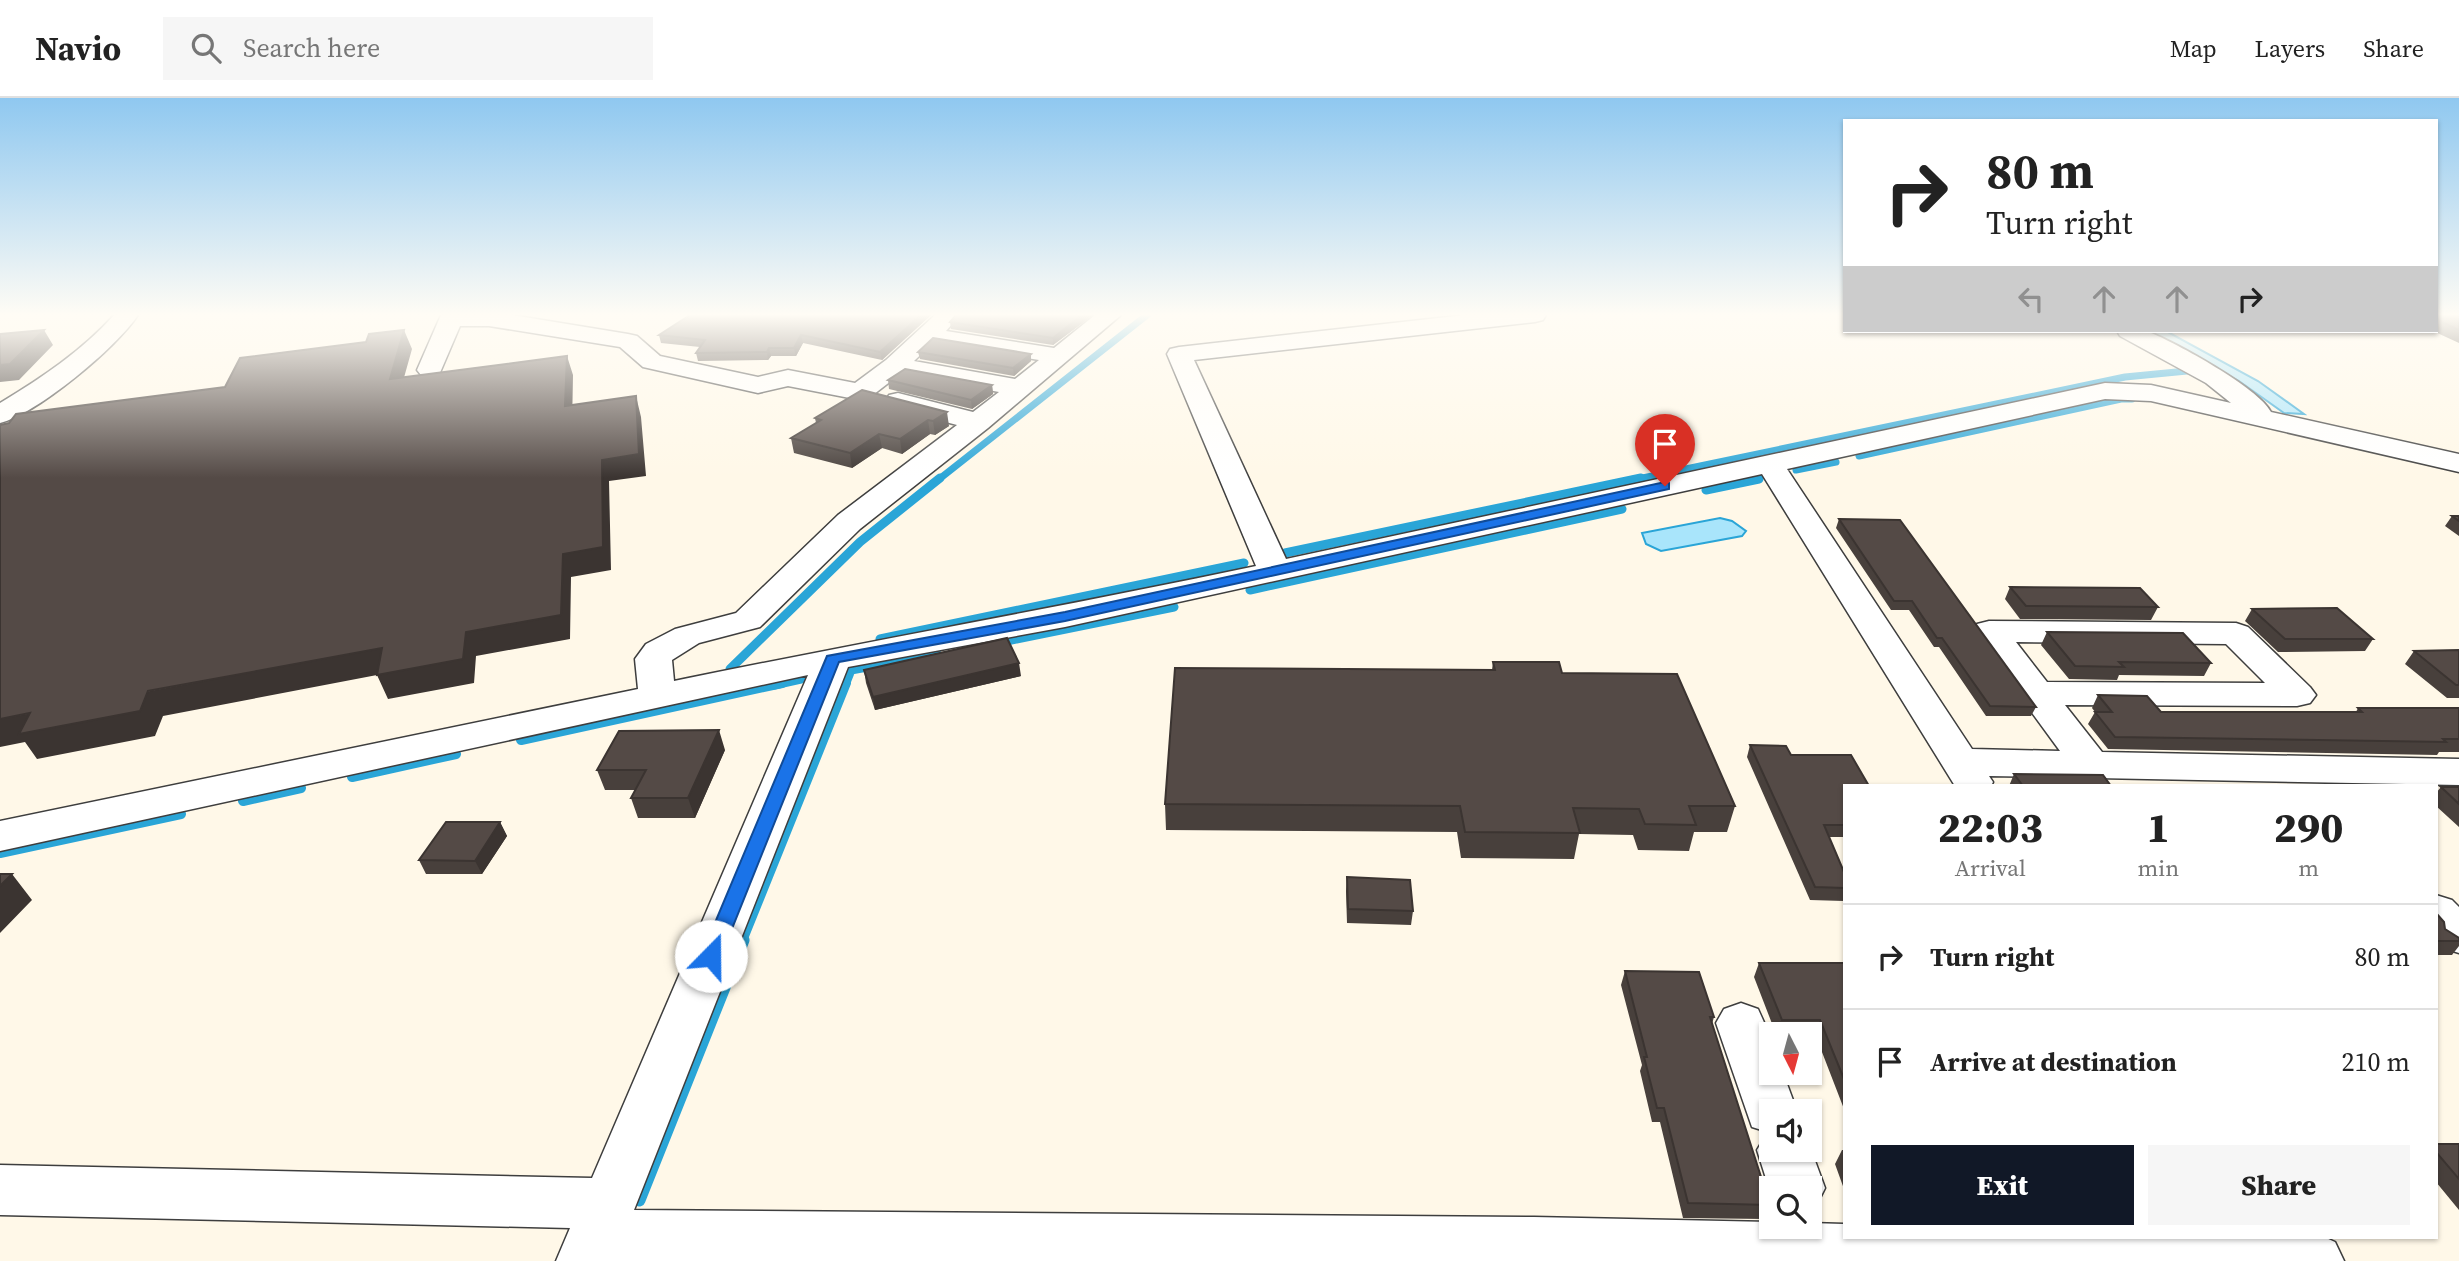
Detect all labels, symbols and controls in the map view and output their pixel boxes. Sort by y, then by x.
search box [163,17,653,80]
text: Navio [35,26,121,71]
icon: search [187,29,225,67]
text: Search here [243,30,380,66]
text: Map [2170,32,2217,65]
text: Layers [2255,32,2325,65]
text: Share [2363,32,2424,65]
text: 80 m [1986,137,2094,204]
icon: right [1871,147,1962,238]
text: Turn right [1986,201,2132,245]
icon: left [2012,280,2050,318]
icon: ahead [2085,280,2123,318]
icon: ahead [2158,280,2196,318]
icon: right [2231,280,2269,318]
pin [1635,414,1695,486]
icon: arrive [1646,425,1684,463]
text: 22:03 [1938,798,2043,856]
text: 1 [2147,798,2170,856]
text: 290 [2274,798,2343,856]
text: Arrival [1955,852,2026,884]
text: min [2138,852,2179,884]
text: m [2298,852,2319,884]
position arrow [674,919,748,993]
icon: right [1871,938,1909,976]
text: Turn right [1930,939,2054,975]
text: 80 m [2355,939,2410,975]
north arrow [1759,1022,1822,1085]
map controls [1759,1022,1822,1239]
icon: arrive [1871,1043,1909,1081]
text: Arrive at destination [1930,1044,2177,1080]
text: 210 m [2342,1044,2410,1080]
button: sound [1759,1099,1822,1162]
button: Exit [1871,1145,2134,1225]
button: Share [2148,1145,2410,1225]
button: search [1759,1176,1822,1239]

